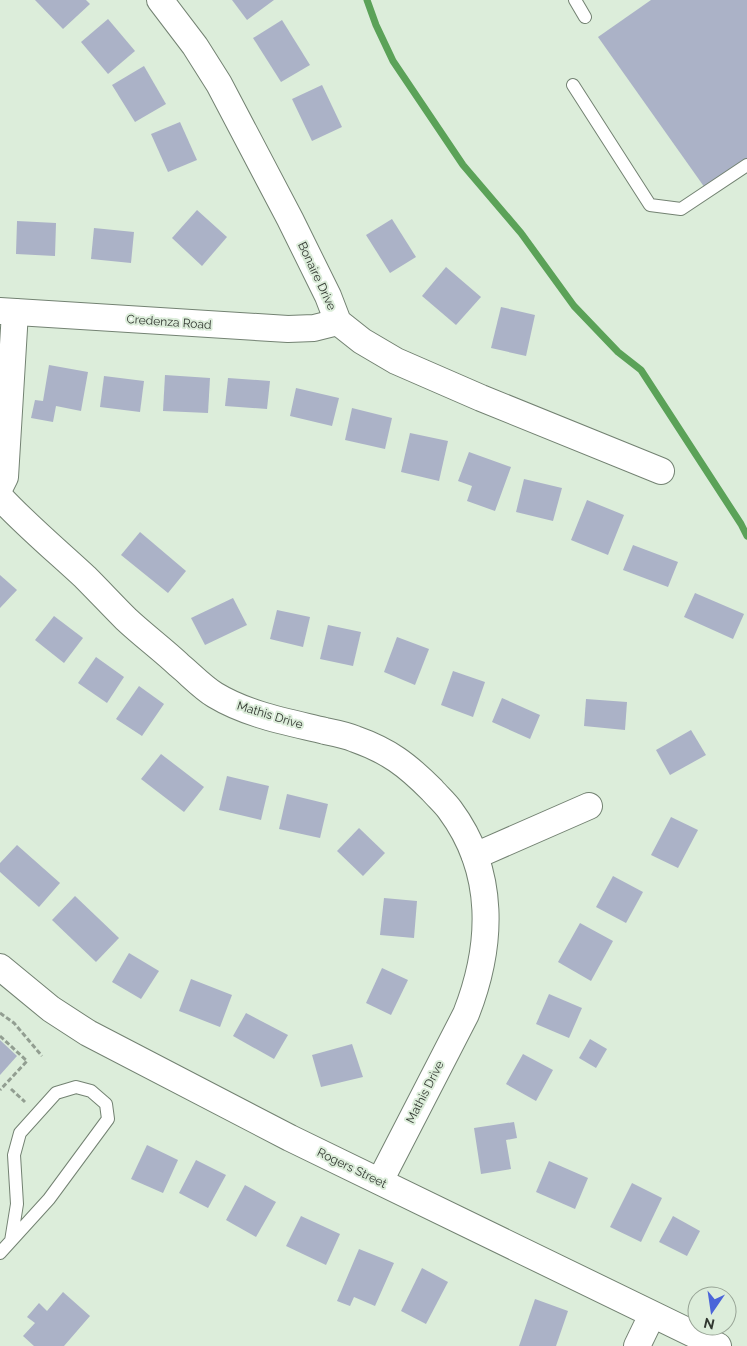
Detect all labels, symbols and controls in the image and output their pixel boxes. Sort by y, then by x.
street label: Bonaire Drive [295,239,339,313]
street label: Credenza Road [126,312,212,332]
street label: Mathis Drive [235,698,305,732]
street label: Mathis Drive [403,1058,447,1126]
street label: Rogers Street [315,1145,389,1191]
north arrow [687,1286,737,1336]
text: N [702,1315,716,1333]

